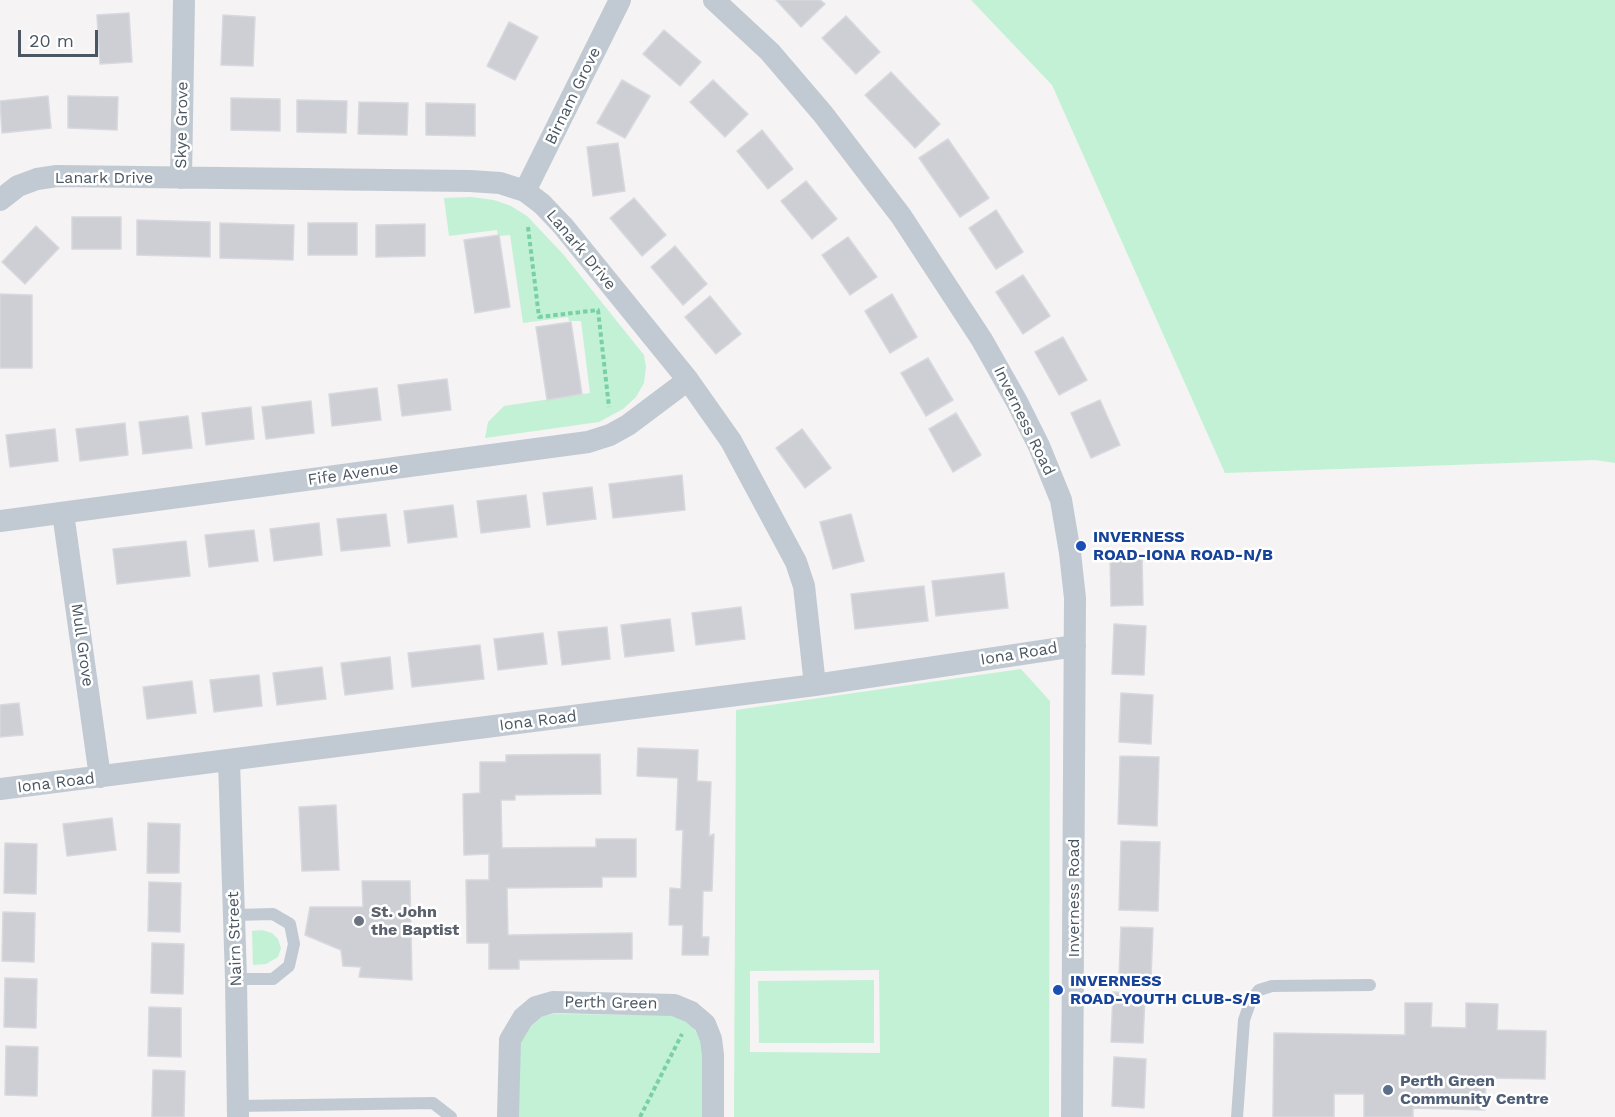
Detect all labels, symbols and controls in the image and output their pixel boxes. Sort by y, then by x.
scale bar [21,18,100,56]
text: 20 m [29,30,74,51]
street label: Birnam Grove [541,44,605,148]
street label: Skye Grove [172,81,192,169]
street label: Lanark Drive [55,168,153,188]
street label: Lanark Drive [542,206,620,294]
street label: Inverness Road [989,363,1059,479]
street label: Fife Avenue [306,458,400,490]
place label: INVERNESS ROAD-IONA ROAD-N/B [1093,527,1273,565]
marker: INVERNESS ROAD-IONA ROAD-N/B [1074,539,1088,553]
street label: Mull Grove [67,602,97,688]
street label: Iona Road [979,638,1059,670]
street label: Iona Road [498,707,578,735]
street label: Iona Road [16,769,96,797]
street label: Inverness Road [1064,839,1084,957]
street label: Nairn Street [224,891,246,987]
place label: St. John the Baptist [371,902,459,940]
marker: St. John the Baptist [352,914,366,928]
place label: INVERNESS ROAD-YOUTH CLUB-S/B [1070,971,1261,1009]
marker: INVERNESS ROAD-YOUTH CLUB-S/B [1051,983,1065,997]
street label: Perth Green [564,993,658,1013]
place label: Perth Green Community Centre [1400,1071,1549,1109]
marker: Perth Green Community Centre [1381,1083,1395,1097]

